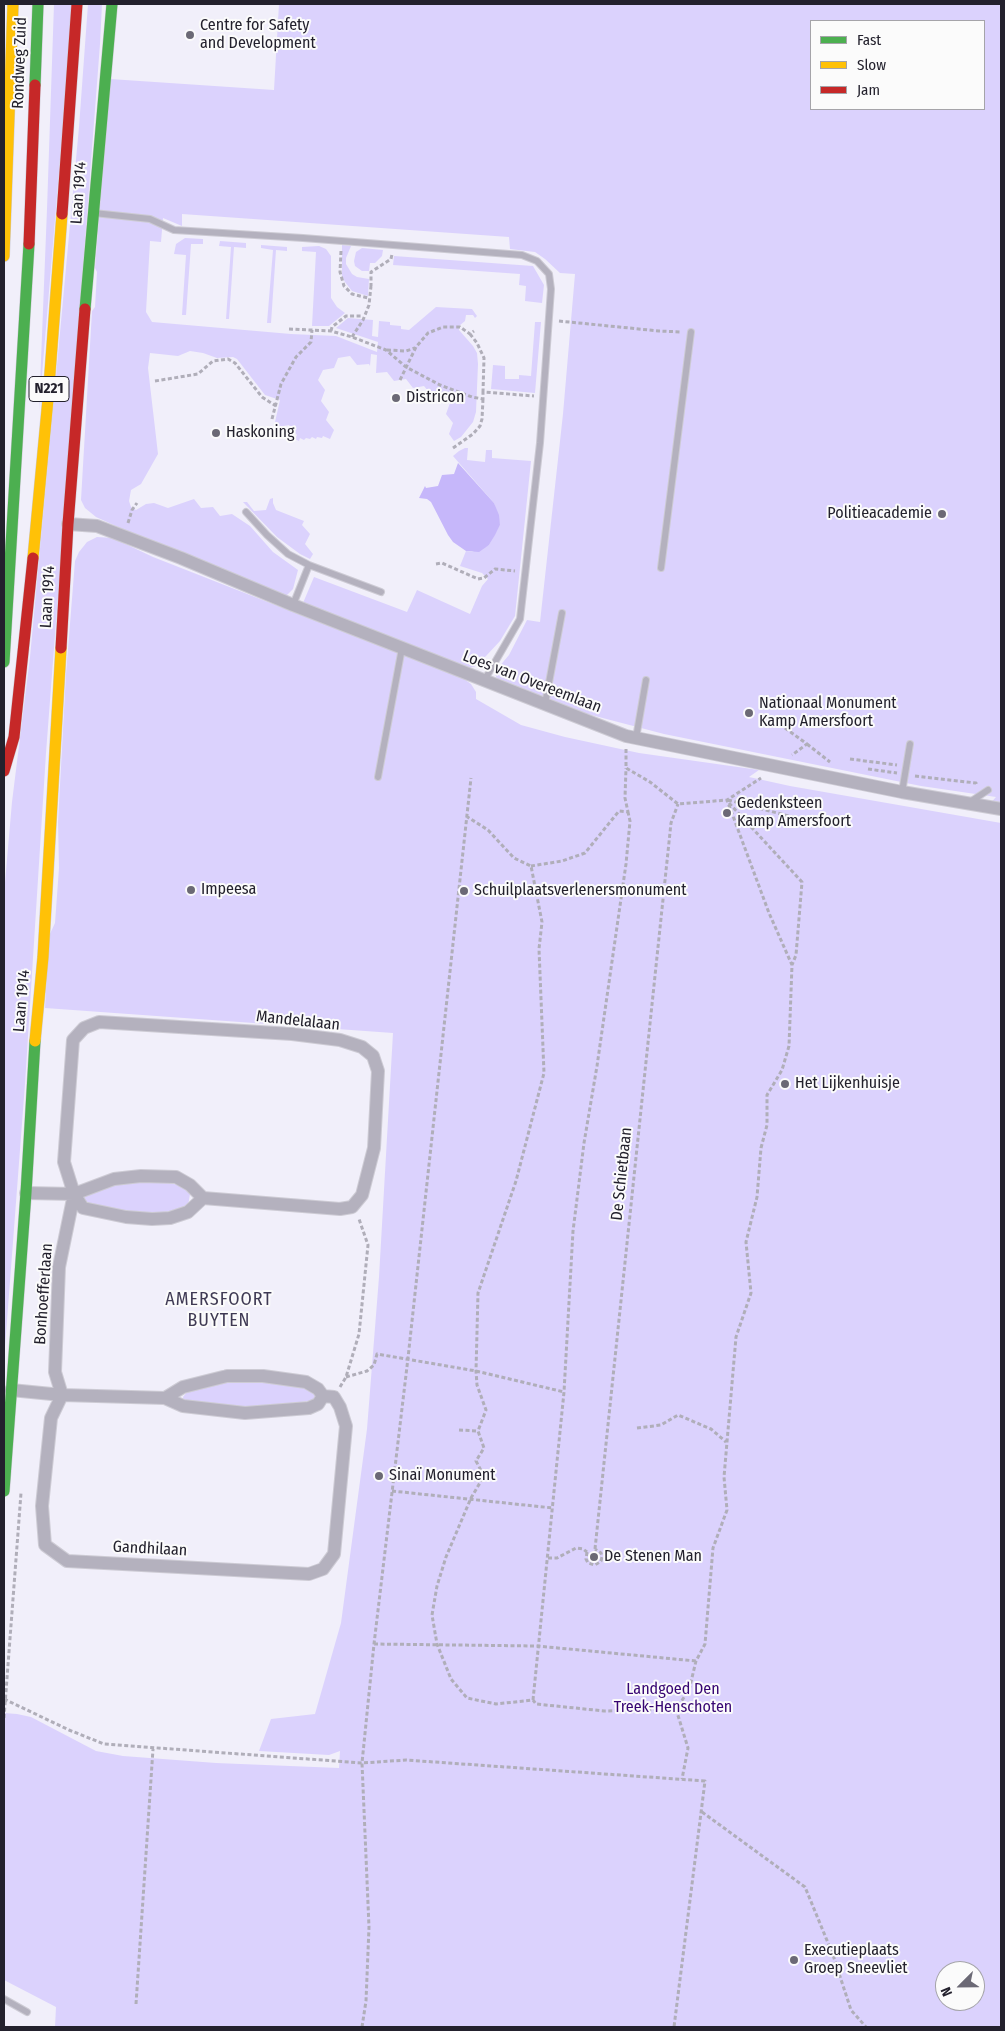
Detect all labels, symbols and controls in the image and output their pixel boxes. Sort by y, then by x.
place label: Centre for Safety and Development [200,16,316,54]
street label: Rondweg Zuid [9,17,31,109]
legend [810,20,985,110]
marker: Centre for Safety and Development [184,29,196,41]
text: Fast [857,31,881,49]
text: Slow [857,56,886,74]
text: Jam [857,81,880,99]
street label: Laan 1914 [67,161,91,225]
road number: N221 [29,376,69,402]
place label: Districon [406,388,464,408]
marker: Districon [390,392,402,404]
place label: Haskoning [226,423,294,443]
marker: Haskoning [210,427,222,439]
place label: Politieacademie [827,504,932,524]
marker: Politieacademie [936,508,948,520]
street label: Laan 1914 [37,565,59,629]
street label: Loes van Overeemlaan [460,647,604,717]
place label: Nationaal Monument Kamp Amersfoort [759,694,897,732]
marker: Nationaal Monument Kamp Amersfoort [743,707,755,719]
place label: Gedenksteen Kamp Amersfoort [737,794,851,832]
marker: Gedenksteen Kamp Amersfoort [721,807,733,819]
place label: Impeesa [201,880,256,900]
place label: Schuilplaatsverlenersmonument [474,881,686,901]
marker: Impeesa [185,884,197,896]
marker: Schuilplaatsverlenersmonument [458,885,470,897]
street label: Laan 1914 [10,969,34,1033]
street label: Mandelalaan [255,1007,341,1035]
place label: Het Lijkenhuisje [795,1074,900,1094]
marker: Het Lijkenhuisje [779,1078,791,1090]
street label: De Schietbaan [608,1126,636,1222]
street label: Bonhoefferlaan [31,1243,57,1345]
district label: AMERSFOORT BUYTEN [164,1289,274,1332]
place label: Sinaï Monument [389,1466,495,1486]
marker: Sinaï Monument [373,1470,385,1482]
street label: Gandhilaan [112,1537,188,1561]
place label: De Stenen Man [604,1547,702,1567]
marker: De Stenen Man [588,1551,600,1563]
park label: Landgoed Den Treek-Henschoten [614,1680,732,1718]
place label: Executieplaats Groep Sneevliet [804,1941,908,1979]
marker: Executieplaats Groep Sneevliet [788,1954,800,1966]
north arrow [935,1961,985,2011]
text: N [937,1984,956,1999]

